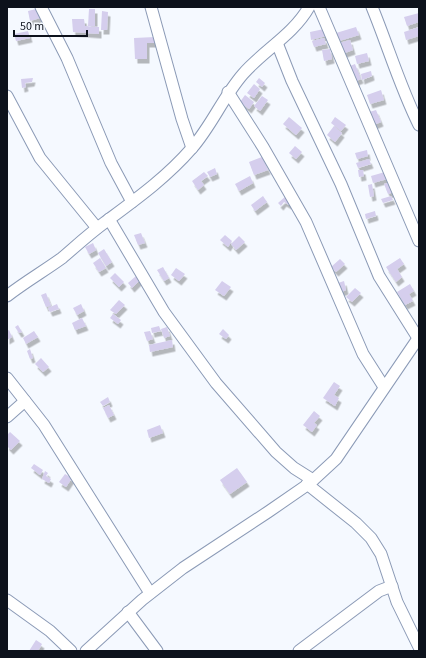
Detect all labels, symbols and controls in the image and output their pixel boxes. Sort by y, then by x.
scale bar [14,12,87,38]
text: 50 m [20,18,44,35]

